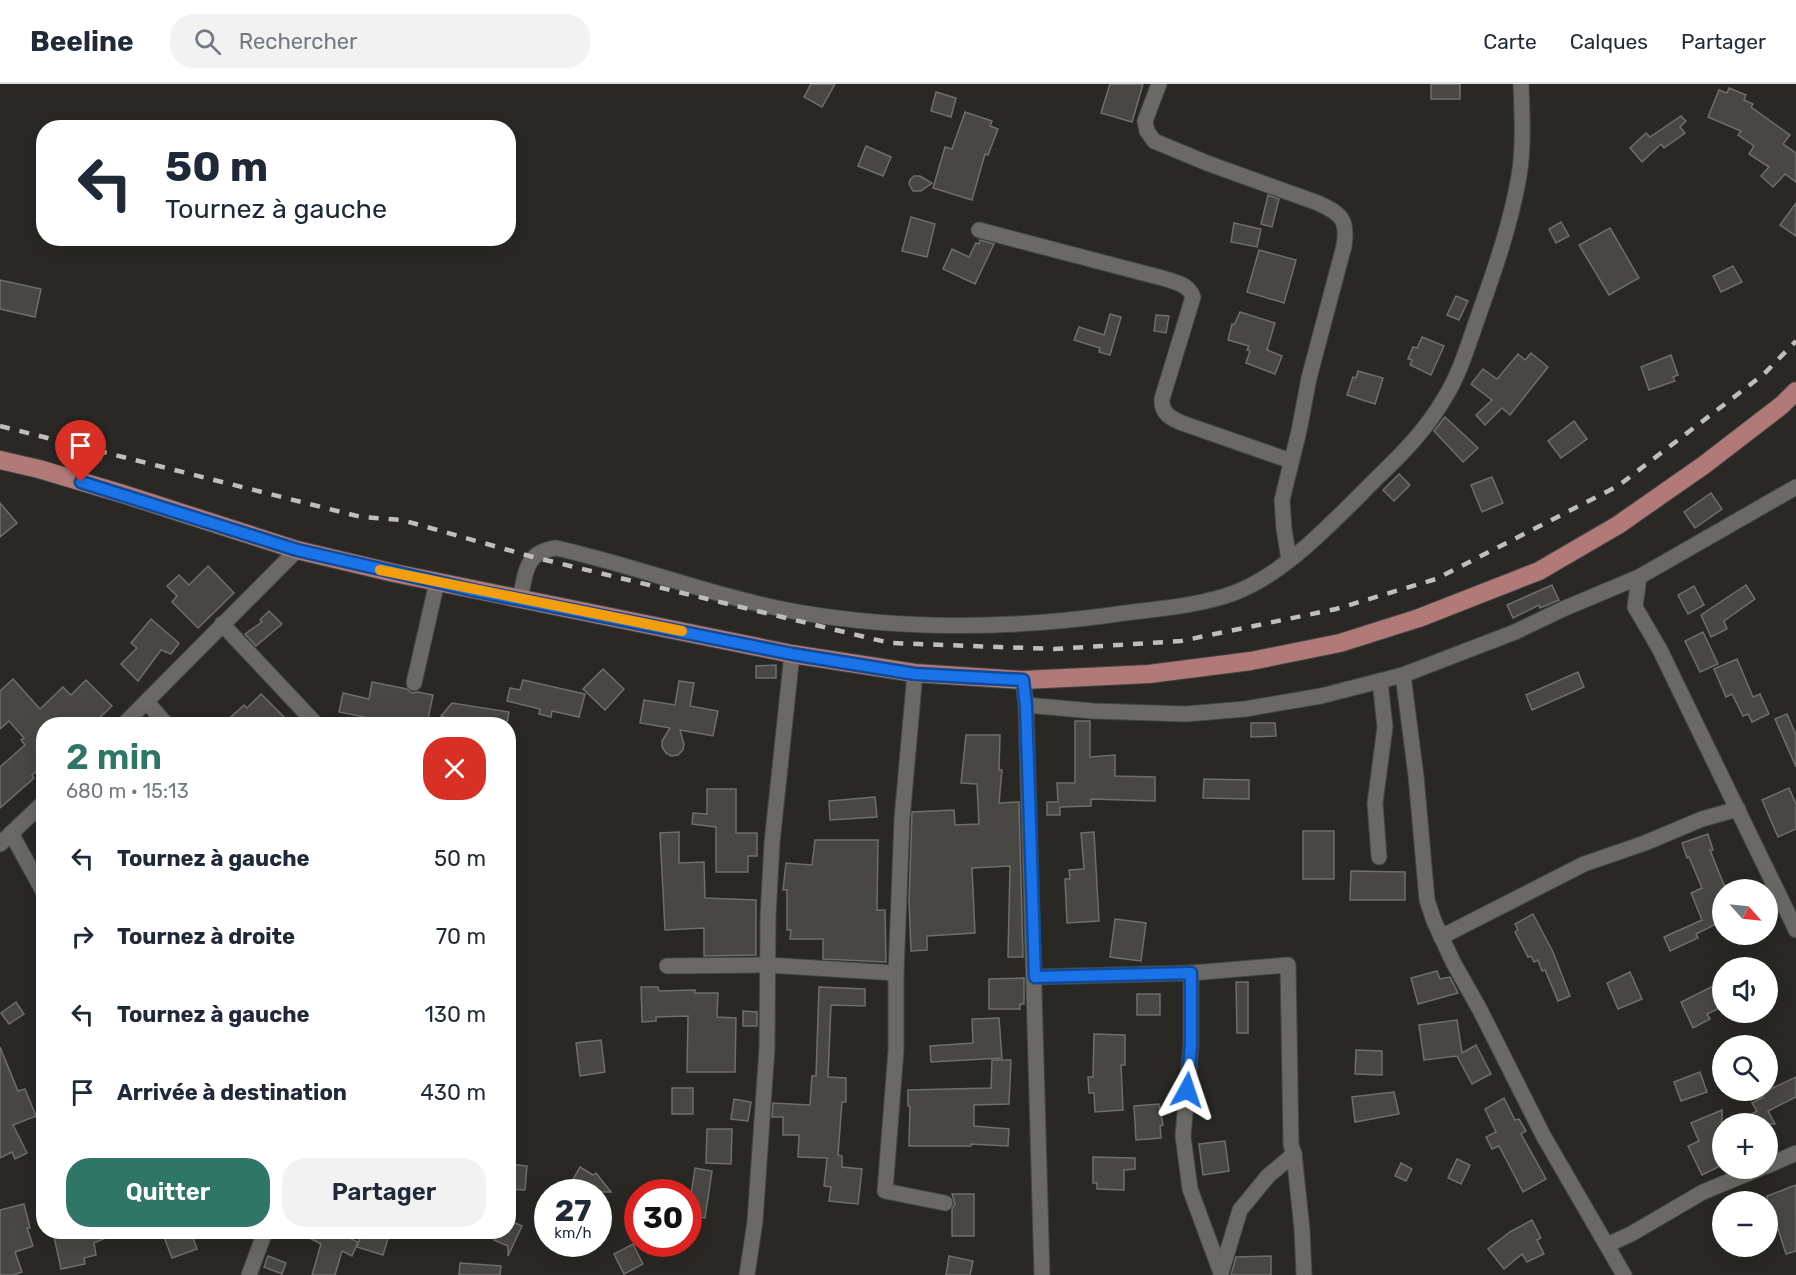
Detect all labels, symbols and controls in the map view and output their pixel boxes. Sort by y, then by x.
search box [170,14,590,68]
text: Beeline [30,25,134,58]
icon: search [191,25,224,58]
text: Rechercher [239,28,357,55]
text: Carte [1483,29,1537,54]
text: Calques [1570,29,1648,54]
text: Partager [1681,29,1766,54]
text: 50 m [165,142,268,192]
icon: left [66,144,144,222]
text: Tournez à gauche [165,193,387,225]
pin [55,420,106,482]
icon: arrive [64,429,97,462]
text: 2 min [66,735,162,778]
button: close [423,737,486,800]
text: 680 m · 15:13 [66,779,189,803]
icon: left [66,842,99,875]
text: Tournez à gauche [117,845,310,872]
text: 50 m [434,845,486,872]
north arrow [1712,879,1778,945]
map controls [1712,879,1778,1257]
icon: right [66,920,99,953]
text: Tournez à droite [117,923,295,950]
text: 70 m [436,923,486,950]
button: sound [1712,957,1778,1023]
icon: left [66,998,99,1031]
text: Tournez à gauche [117,1001,310,1028]
text: 130 m [424,1001,486,1028]
button: search [1712,1035,1778,1101]
position arrow [1155,1058,1219,1122]
icon: arrive [66,1076,99,1109]
text: Arrivée à destination [117,1079,347,1106]
text: 430 m [420,1079,486,1106]
button: + [1712,1113,1778,1179]
button: Quitter [66,1158,270,1227]
button: Partager [282,1158,486,1227]
speed limit sign: 30 [624,1179,702,1257]
button: − [1712,1191,1778,1257]
text: 27 [555,1193,591,1229]
text: km/h [554,1224,592,1242]

